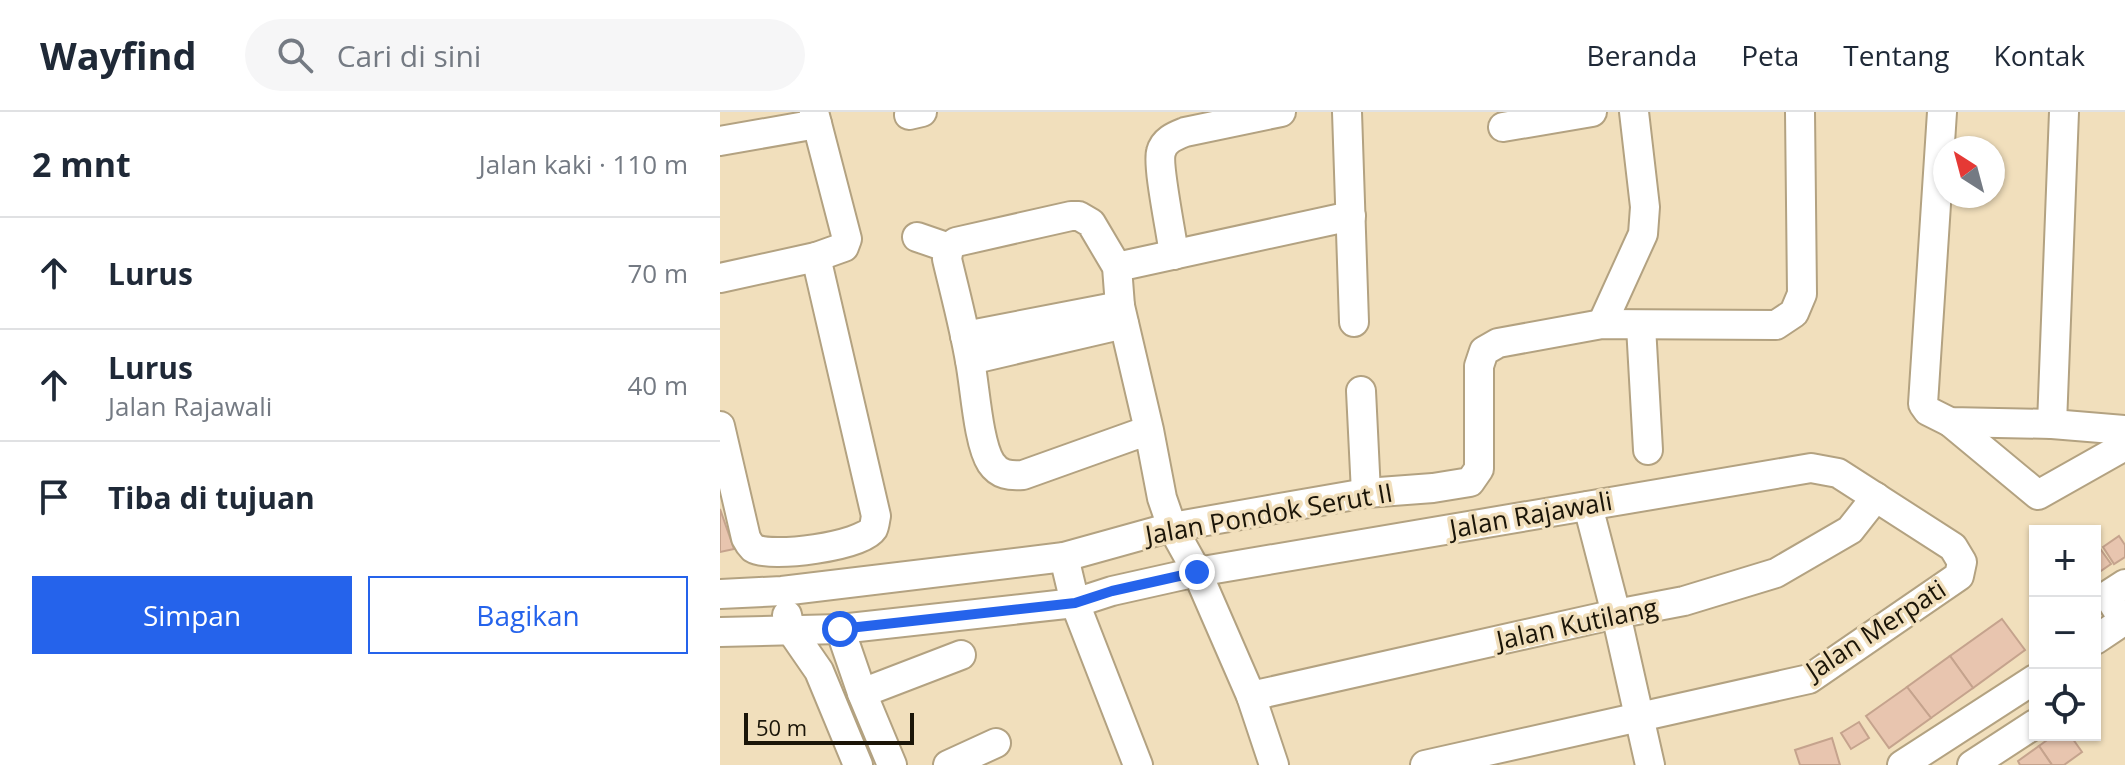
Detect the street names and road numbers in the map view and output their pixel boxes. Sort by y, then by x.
street label: Jalan Pondok Serut II [1139,474,1395,553]
street label: Jalan Rajawali [1444,482,1615,547]
street label: Jalan Merpati [1796,571,1952,689]
street label: Jalan Kutilang [1490,588,1661,658]

